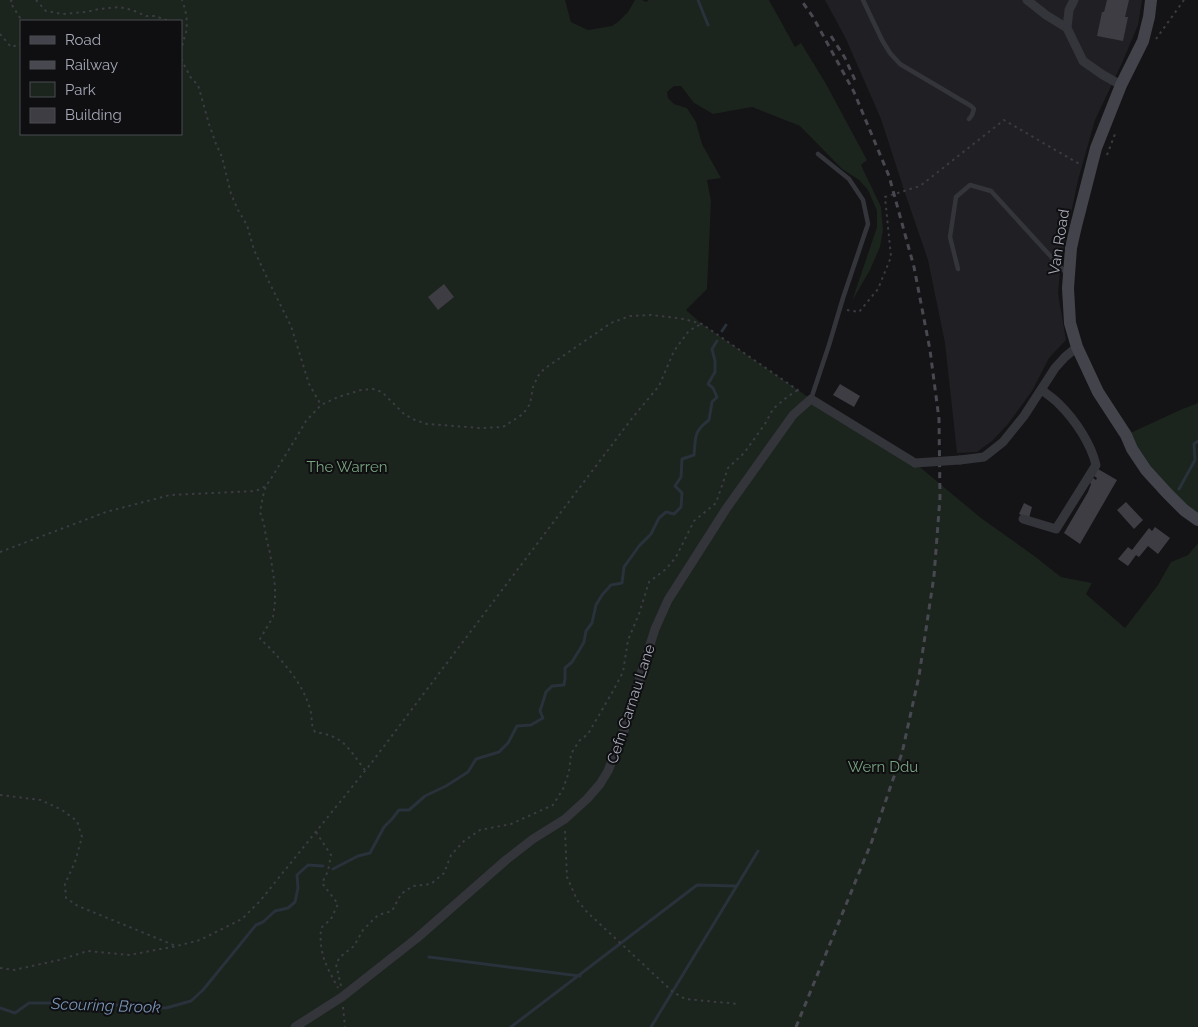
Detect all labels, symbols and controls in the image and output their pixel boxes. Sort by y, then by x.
legend [20,20,182,135]
text: Road [65,31,101,49]
text: Railway [65,56,118,74]
text: Park [65,81,96,99]
text: Building [65,106,122,124]
street label: Van Road [1045,208,1073,276]
park label: The Warren [307,458,387,476]
street label: Cefn Carnau Lane [603,642,659,766]
park label: Wern Ddu [848,758,918,776]
water label: Scouring Brook [50,994,162,1017]

